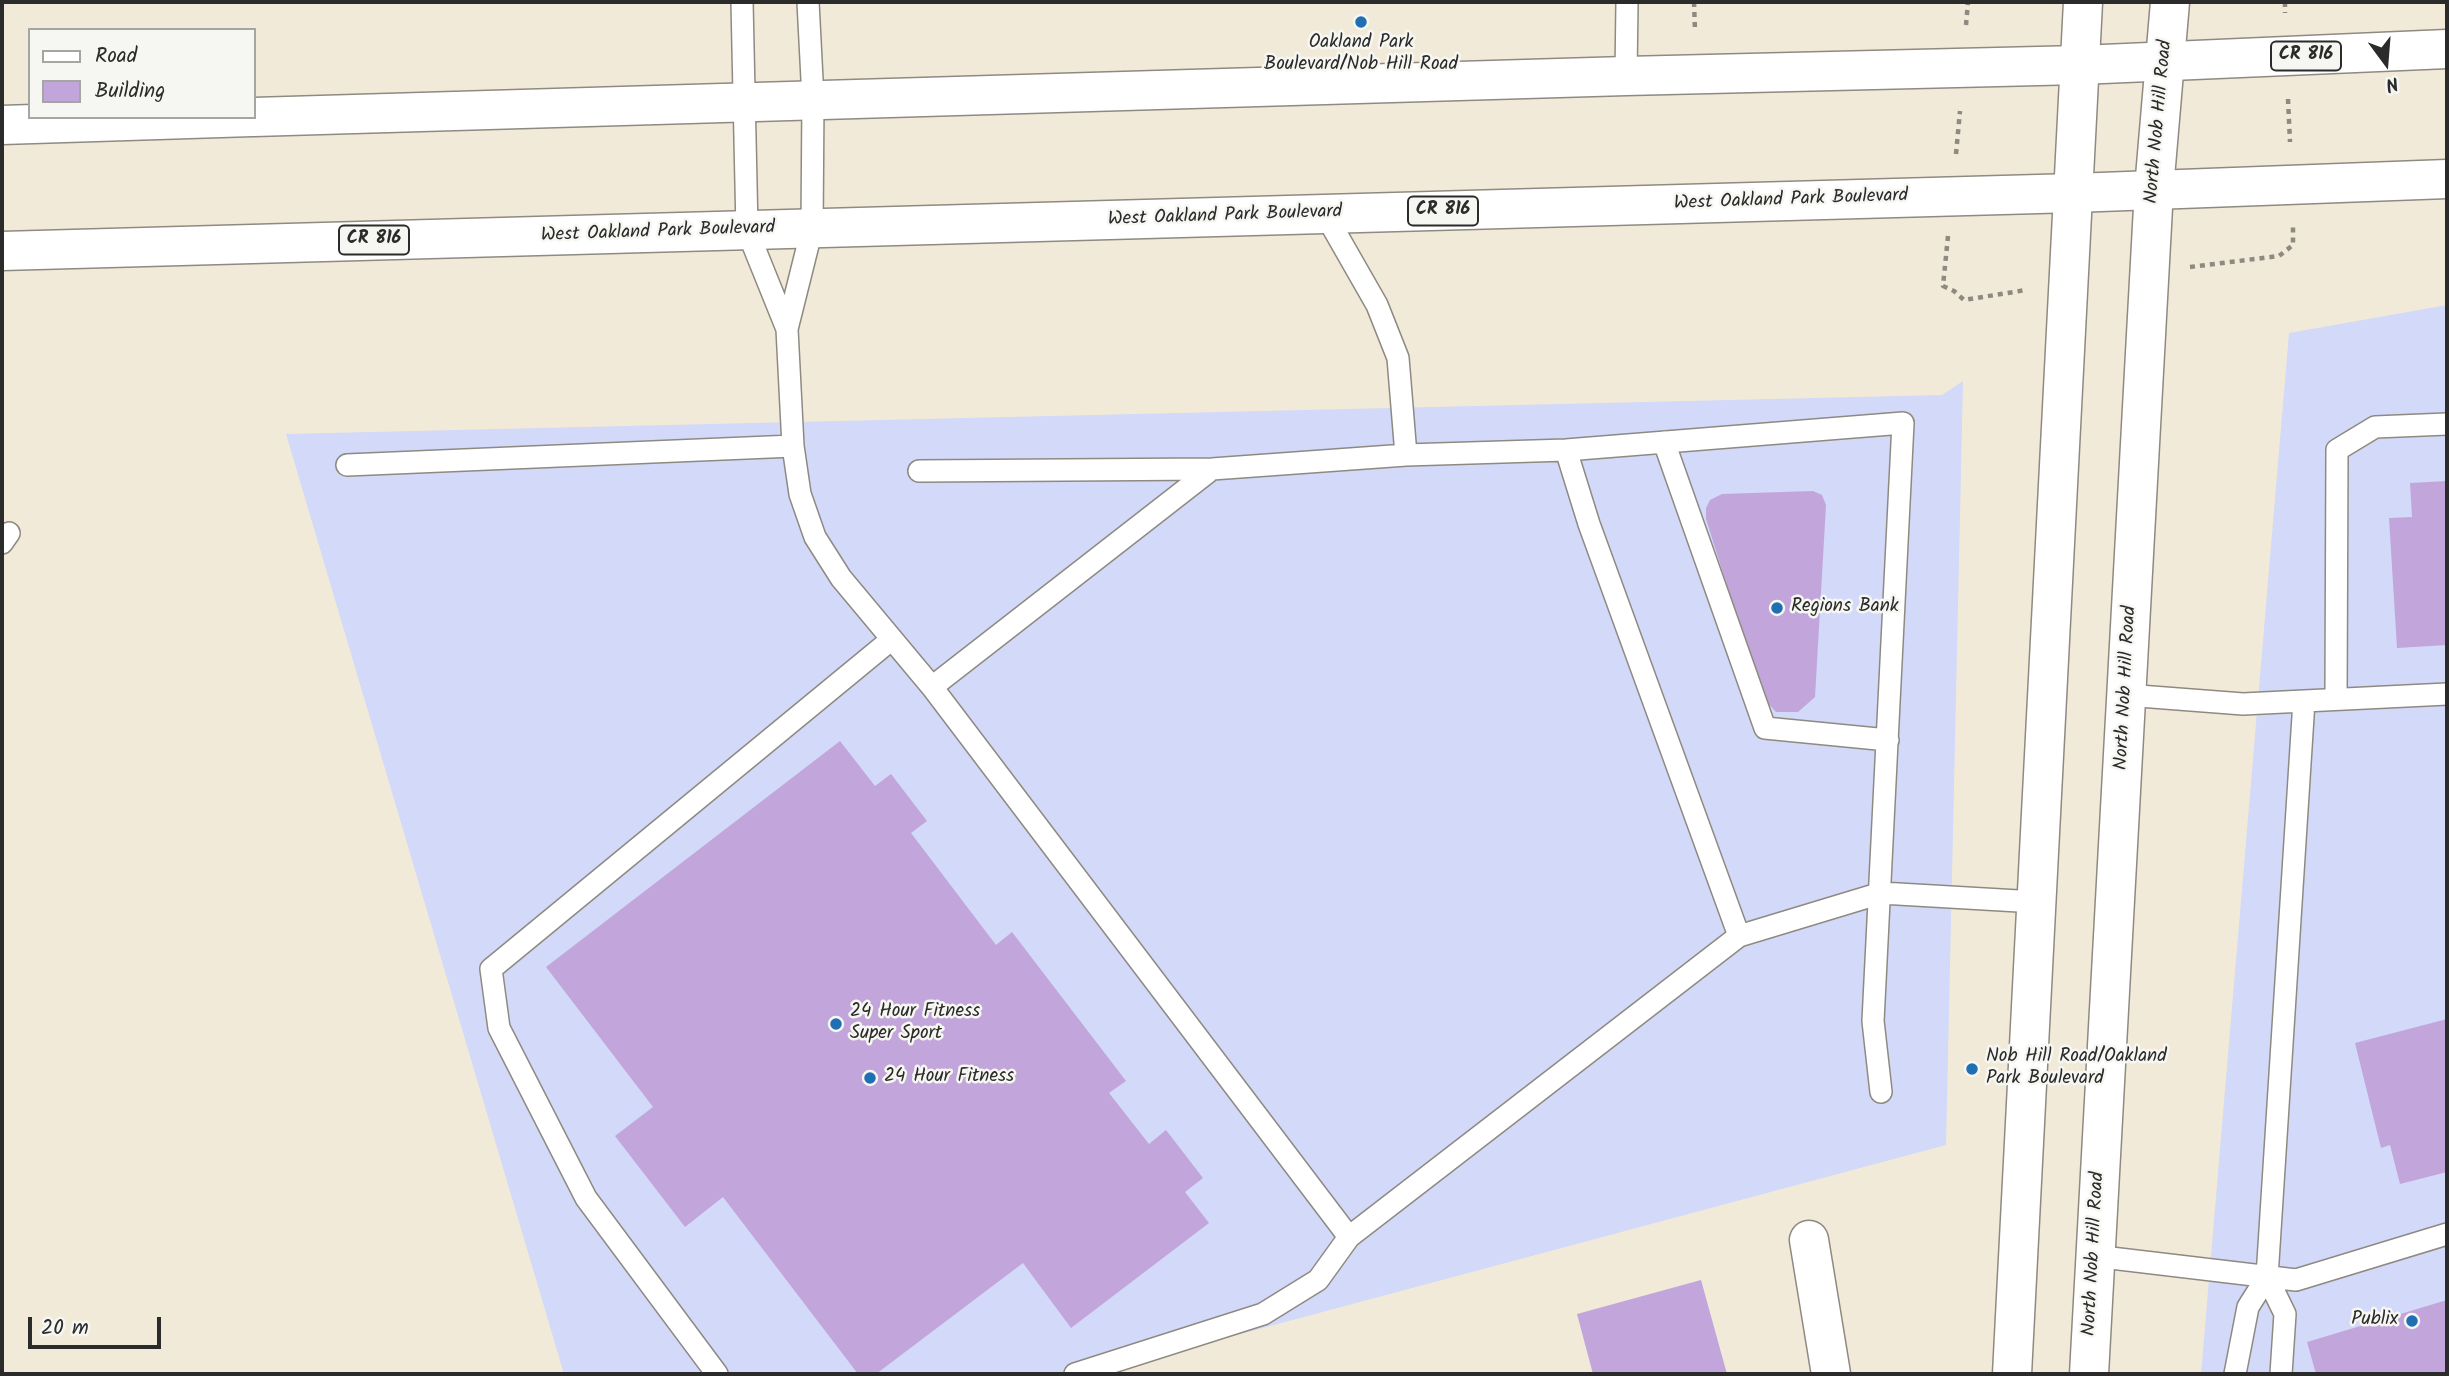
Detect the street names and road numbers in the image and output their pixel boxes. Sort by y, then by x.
street label: North Nob Hill Road [2141,39,2179,205]
road number: CR 816 [2271,42,2341,70]
street label: West Oakland Park Boulevard [1673,186,1909,216]
road number: CR 816 [1408,196,1478,226]
street label: West Oakland Park Boulevard [1107,202,1343,232]
street label: West Oakland Park Boulevard [540,218,776,248]
road number: CR 816 [339,226,409,254]
street label: North Nob Hill Road [2111,605,2143,771]
street label: North Nob Hill Road [2079,1171,2111,1337]

